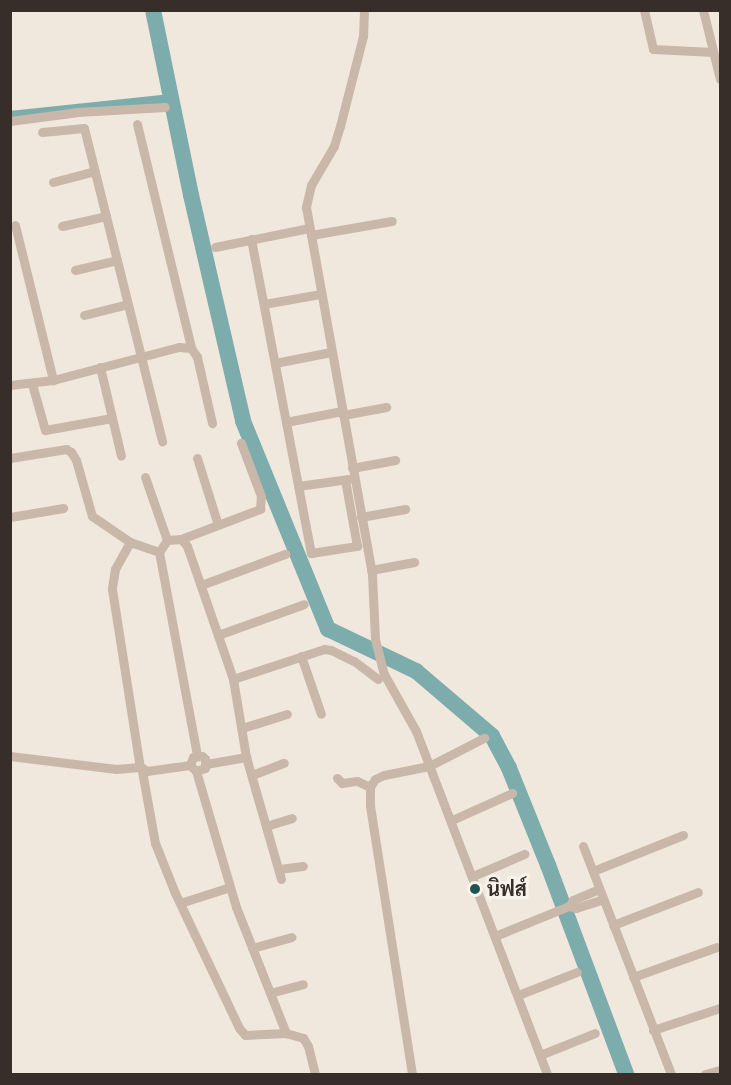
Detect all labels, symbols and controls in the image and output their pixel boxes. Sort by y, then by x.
place label: นิฟส์ [487,877,527,901]
marker: นิฟส์ [468,882,482,896]

